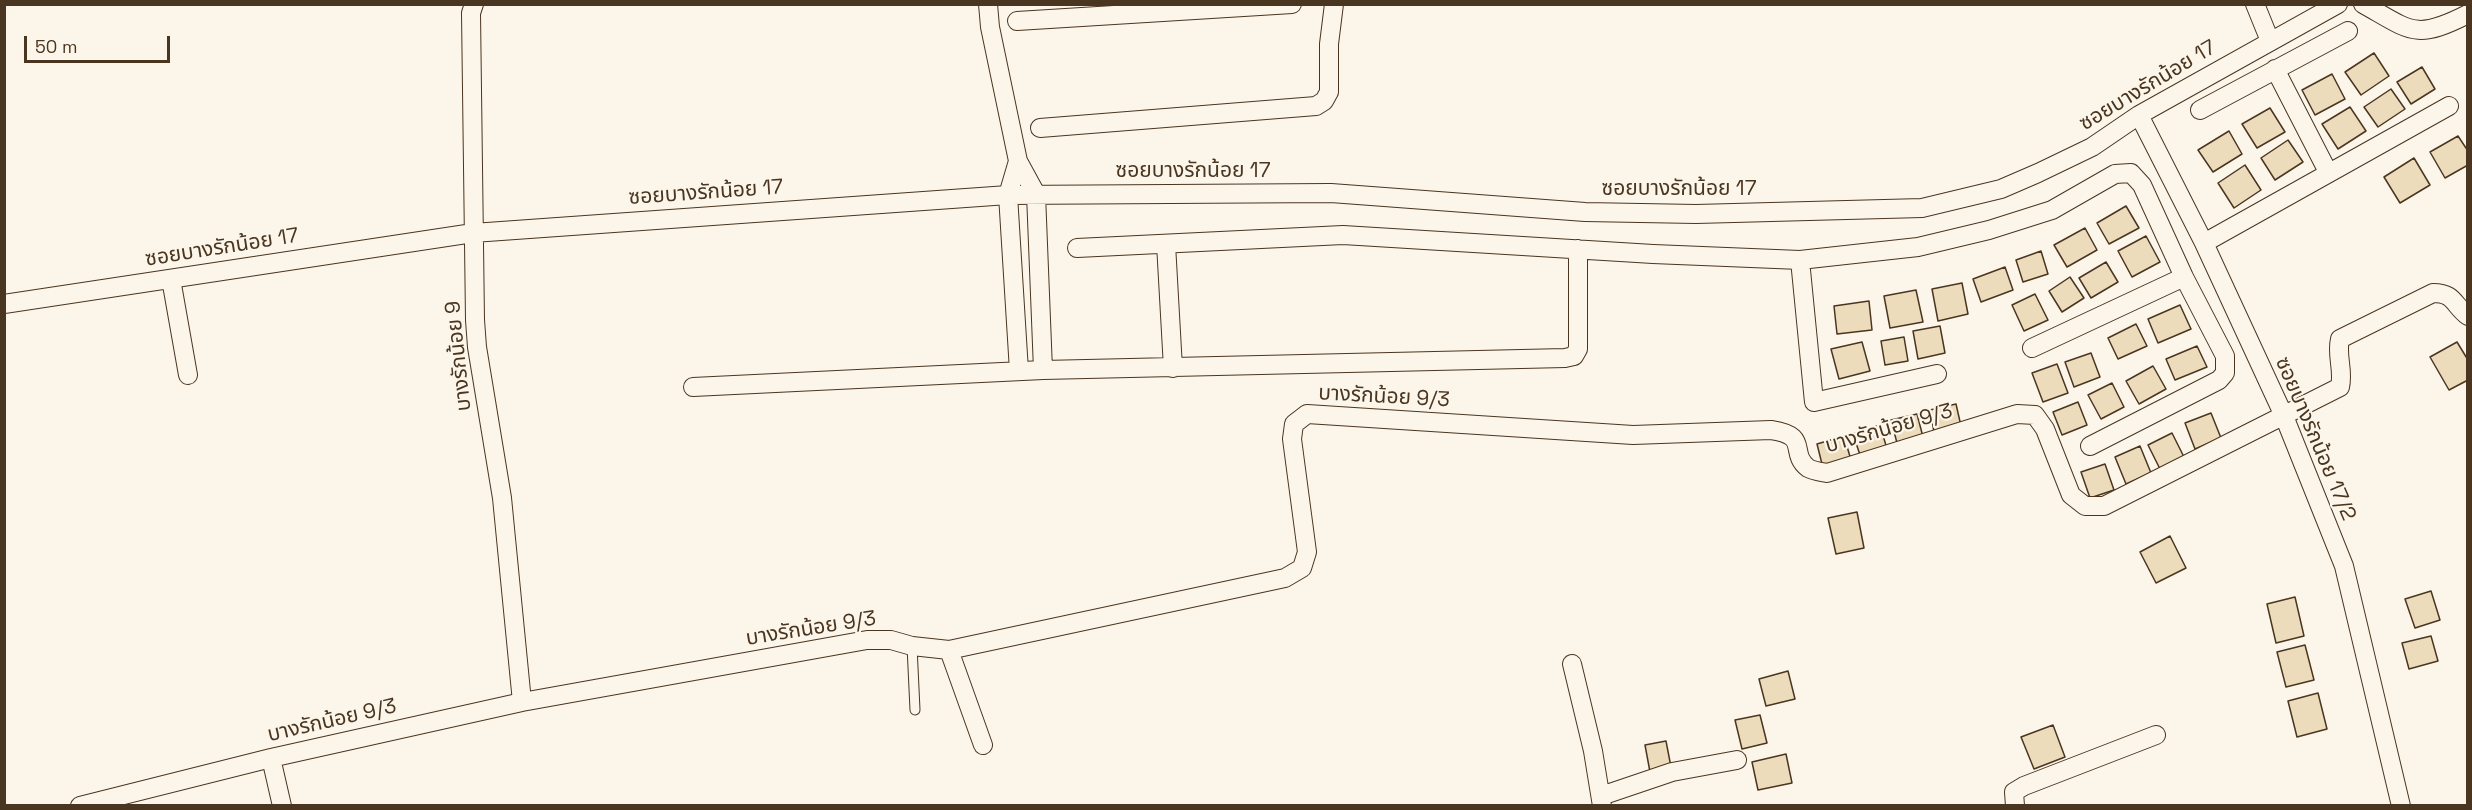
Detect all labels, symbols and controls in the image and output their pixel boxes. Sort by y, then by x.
scale bar [27,24,172,62]
text: 50 m [35,35,77,58]
street label: ซอยบางรักน้อย 17 [2075,35,2221,137]
street label: ซอยบางรักน้อย 17 [1116,158,1270,184]
street label: ซอยบางรักน้อย 17 [628,175,784,211]
street label: ซอยบางรักน้อย 17 [1602,176,1756,202]
street label: ซอยบางรักน้อย 17 [144,223,300,273]
street label: บางรักน้อย 9 [441,299,477,413]
street label: ซอยบางรักน้อย 17/2 [2269,353,2361,525]
street label: บางรักน้อย 9/3 [1318,381,1450,413]
street label: บางรักน้อย 9/3 [1822,399,1956,459]
street label: บางรักน้อย 9/3 [744,606,878,652]
street label: บางรักน้อย 9/3 [265,694,399,748]

